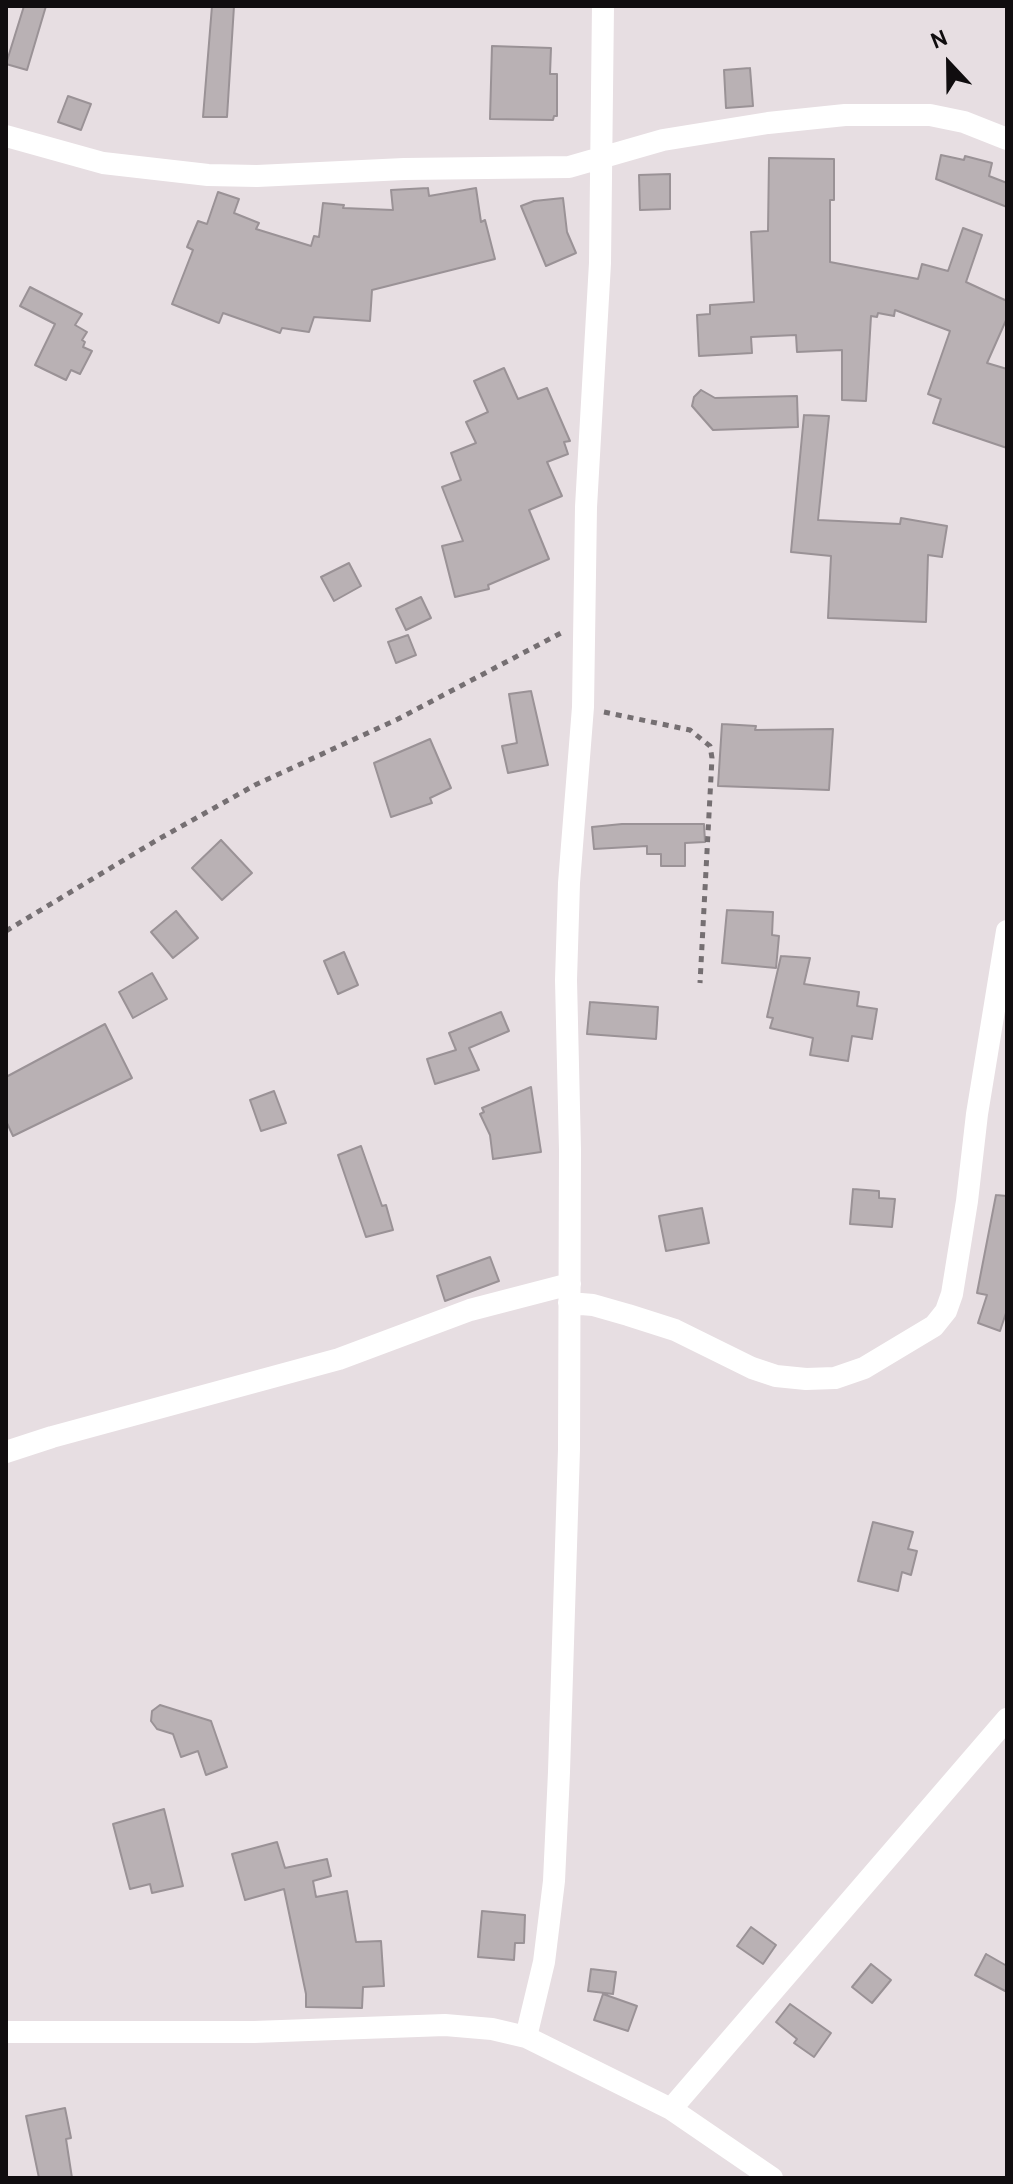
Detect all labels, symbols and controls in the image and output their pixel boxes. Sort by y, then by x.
north arrow [909,24,989,104]
text: N [927,26,952,57]

